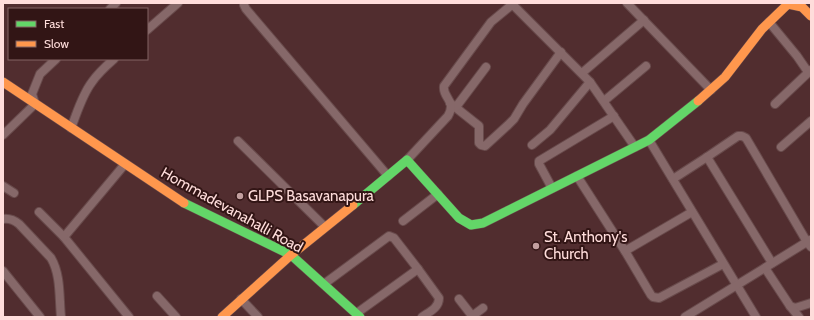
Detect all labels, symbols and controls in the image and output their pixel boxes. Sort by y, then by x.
legend [8,8,148,60]
text: Fast [44,16,64,31]
text: Slow [44,36,69,51]
street label: Hommadevanahalli Road [158,163,306,257]
place label: GLPS Basavanapura [248,187,375,205]
marker: GLPS Basavanapura [235,191,245,201]
place label: St. Anthony's Church [544,228,627,263]
marker: St. Anthony's Church [531,241,541,251]

